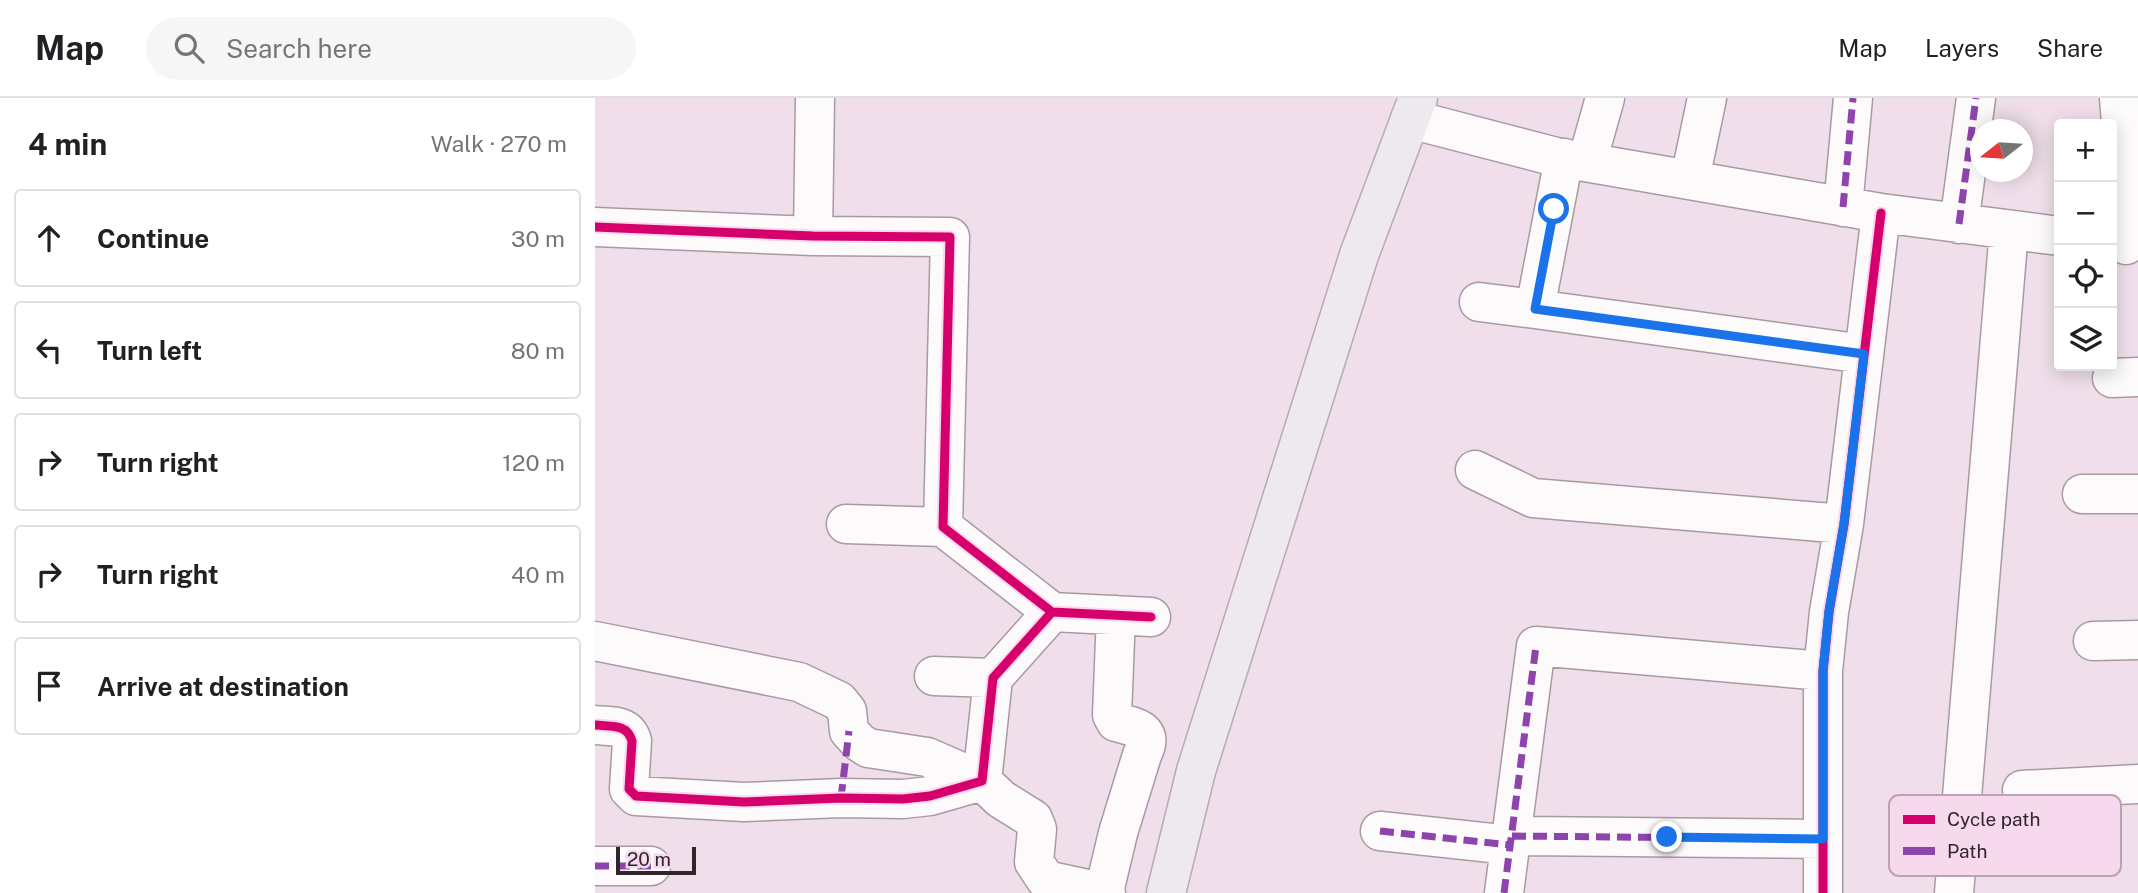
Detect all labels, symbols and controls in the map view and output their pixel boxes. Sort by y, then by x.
search box [146,17,636,80]
text: Map [35,29,104,67]
icon: search [170,29,208,67]
text: Search here [226,33,372,64]
text: Map [1838,34,1887,62]
text: Layers [1925,34,1999,62]
text: Share [2037,34,2103,62]
north arrow [1970,119,2033,182]
map controls [2054,119,2117,371]
button: + [2054,119,2117,182]
text: 4 min [28,126,107,162]
text: Walk · 270 m [431,130,567,157]
button: − [2054,182,2117,245]
route start [1538,193,1569,224]
icon: ahead [30,219,68,257]
text: Continue [97,223,209,254]
text: 30 m [511,225,565,252]
button: locate [2054,245,2117,308]
button: layers [2054,308,2117,371]
icon: left [30,331,68,369]
text: Turn left [97,335,202,366]
text: 80 m [511,337,565,364]
icon: right [30,443,68,481]
text: Turn right [97,447,219,478]
text: 120 m [502,449,565,476]
icon: right [30,555,68,593]
text: Turn right [97,559,219,590]
text: 40 m [511,561,565,588]
icon: arrive [30,667,68,705]
text: Arrive at destination [97,671,349,702]
legend [1889,795,2121,876]
text: Cycle path [1947,808,2040,830]
route end [1651,821,1682,852]
text: Path [1947,840,1987,862]
scale bar [616,844,697,876]
text: 20 m [627,848,671,870]

